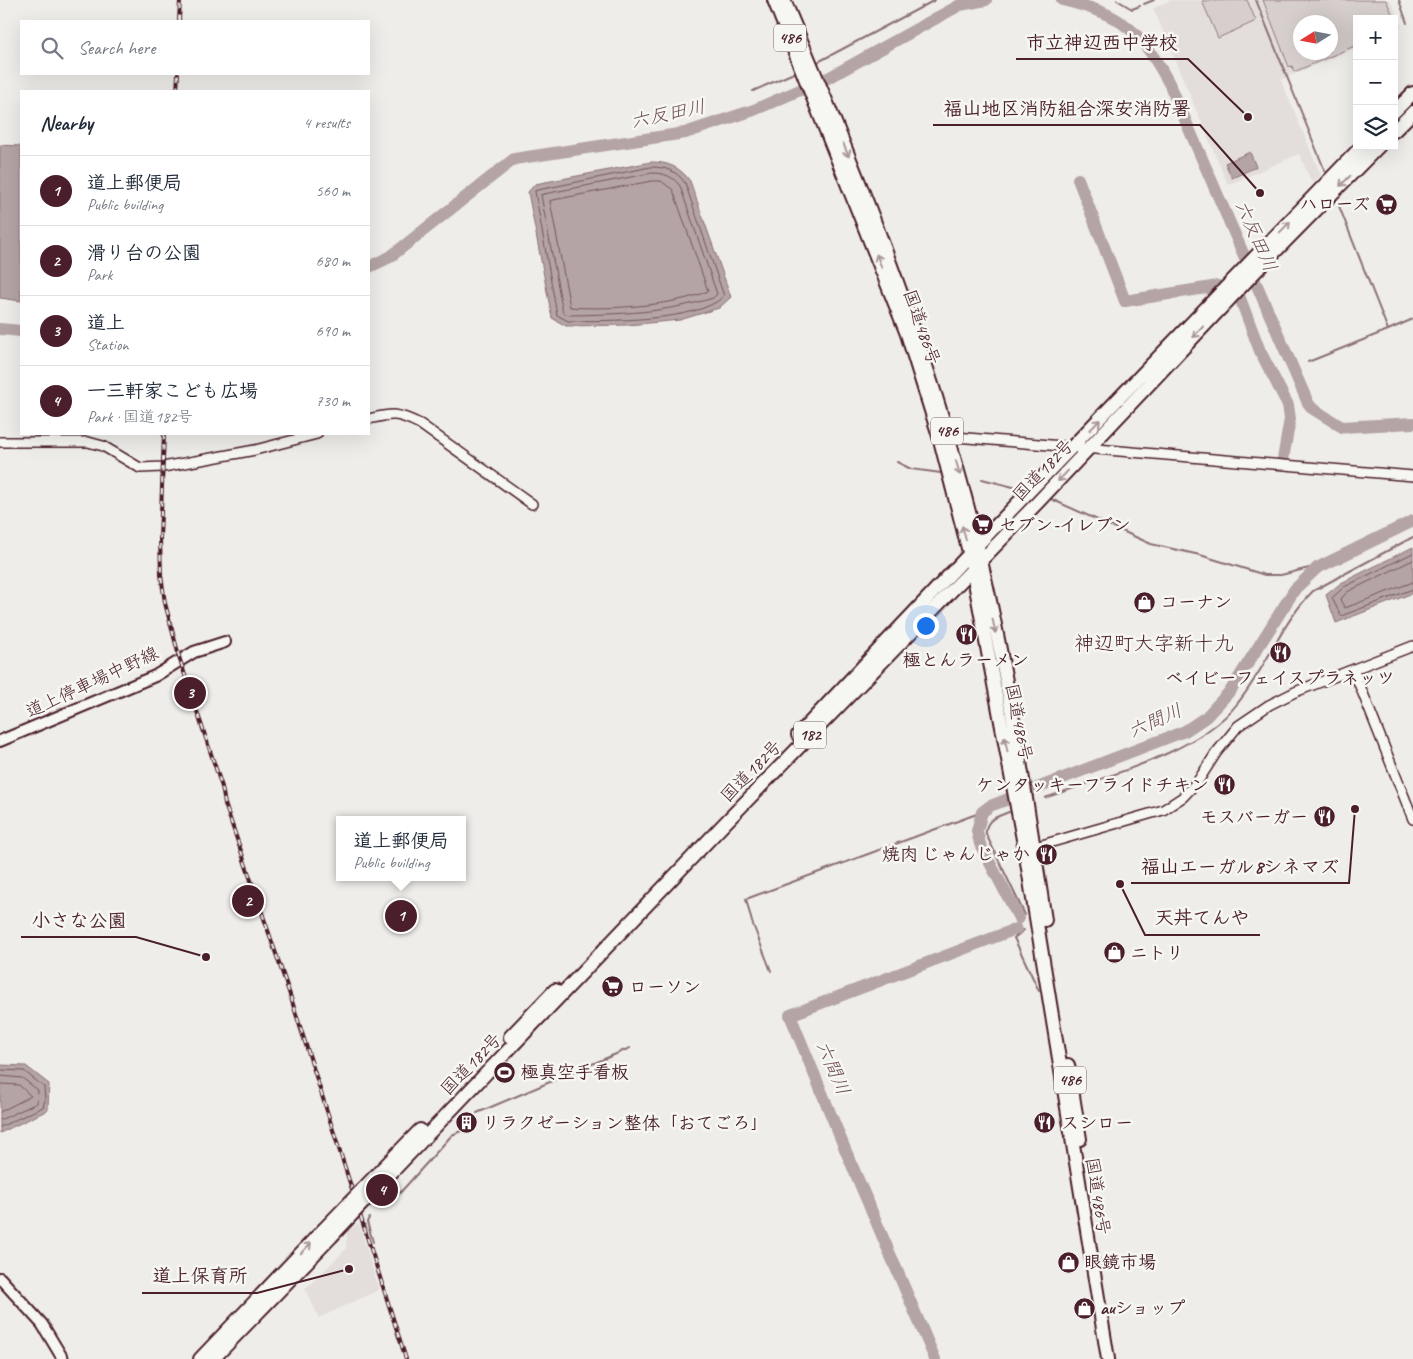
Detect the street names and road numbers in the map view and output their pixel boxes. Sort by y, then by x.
road number: 486 [774,24,806,52]
street label: 国道486号 [899,286,945,368]
road number: 486 [931,418,963,444]
street label: 国道182号 [1008,434,1078,506]
street label: 道上停車場中野線 [22,642,162,722]
street label: 国道486号 [1001,681,1037,763]
road number: 182 [794,722,826,748]
street label: 国道182号 [716,735,786,807]
street label: 国道182号 [436,1028,506,1100]
road number: 486 [1054,1066,1086,1094]
street label: 国道486号 [1081,1156,1115,1236]

